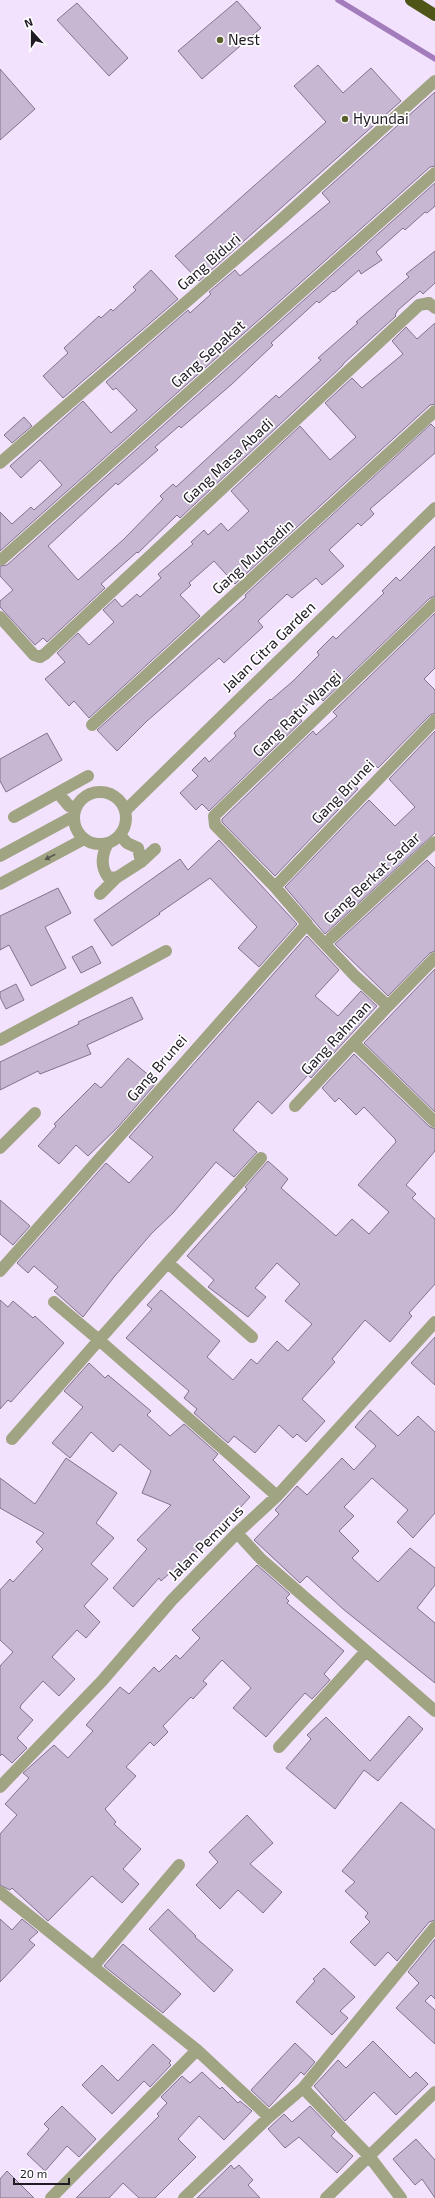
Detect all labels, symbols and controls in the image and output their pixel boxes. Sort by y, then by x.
north arrow [12,12,52,52]
text: N [22,15,34,30]
place label: Nest [228,30,260,48]
marker: Nest [215,35,225,45]
place label: Hyundai [353,109,409,127]
marker: Hyundai [340,114,350,124]
street label: Gang Biduri [173,229,244,294]
street label: Gang Sepakat [167,315,248,391]
street label: Gang Masa Abadi [178,414,276,507]
street label: Gang Mubtadin [208,515,297,598]
street label: Jalan Citra Garden [218,597,319,695]
street label: Gang Ratu Wangi [248,666,344,760]
street label: Gang Brunei [307,755,377,827]
street label: Gang Berkat Sadar [319,828,423,927]
one-way arrow [44,854,56,861]
street label: Gang Rahman [296,997,374,1078]
street label: Gang Brunei [122,1030,190,1104]
street label: Jalan Pemurus [164,1501,247,1584]
scale bar [14,2160,69,2186]
text: 20 m [20,2166,47,2180]

